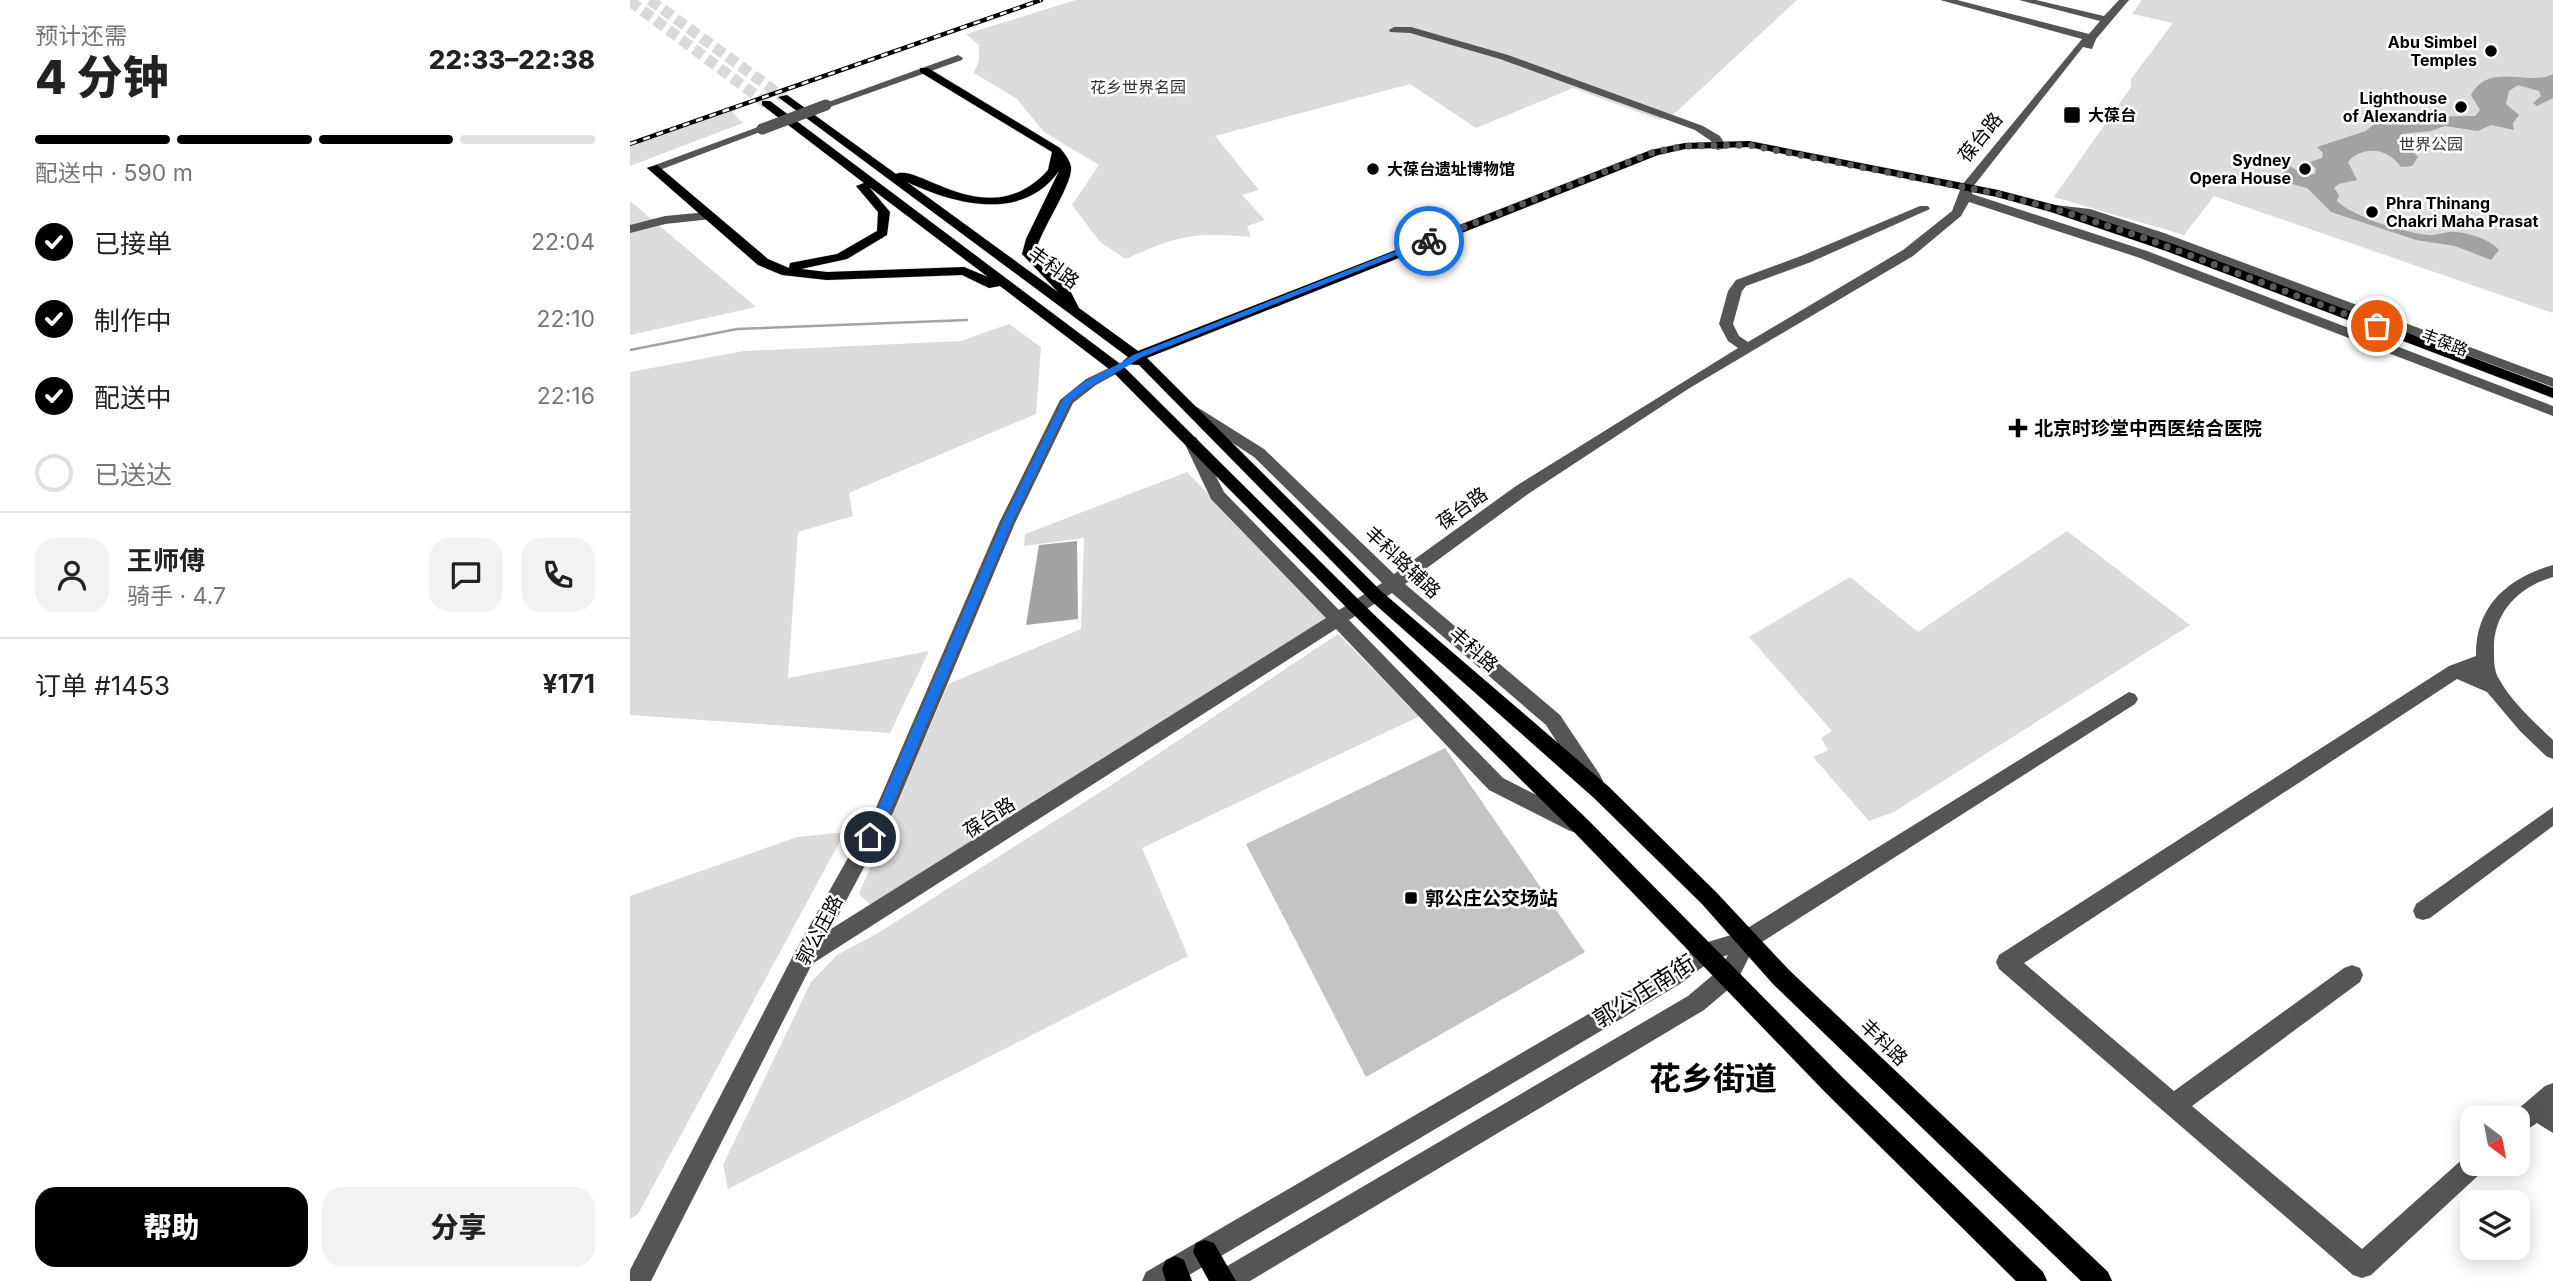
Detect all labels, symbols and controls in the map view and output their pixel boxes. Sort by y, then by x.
text: 预计还需 [35,22,127,50]
place label: Abu Simbel Temples [2388,32,2477,70]
marker: Abu Simbel Temples [2483,43,2499,59]
text: 22:33–22:38 [429,44,595,75]
text: 4 分钟 [35,49,169,105]
park label: 花乡世界名园 [1090,77,1186,97]
place label: Lighthouse of Alexandria [2343,88,2447,126]
marker: Lighthouse of Alexandria [2453,99,2469,115]
marker: 大葆台 [2062,105,2082,125]
place label: 大葆台 [2088,105,2136,125]
street label: 葆台路 [1954,108,2007,167]
park label: 世界公园 [2399,134,2463,154]
place label: Sydney Opera House [2189,150,2291,188]
text: 配送中 · 590 m [35,159,193,187]
place label: 大葆台遗址博物馆 [1387,159,1515,179]
marker: 大葆台遗址博物馆 [1365,161,1381,177]
marker: Sydney Opera House [2297,161,2313,177]
place label: Phra Thinang Chakri Maha Prasat [2386,193,2539,231]
marker: Phra Thinang Chakri Maha Prasat [2364,204,2380,220]
courier [1394,206,1464,276]
icon: bike [1410,222,1448,260]
icon: check [35,223,73,261]
text: 已接单 [94,228,172,259]
text: 22:04 [531,228,595,256]
street label: 丰科路 [1024,241,1084,293]
pin [2347,296,2407,356]
icon: check [35,300,73,338]
text: 制作中 [94,305,172,336]
text: 22:10 [536,305,595,333]
icon: bag [2358,307,2396,345]
street label: 丰葆路 [2419,324,2471,360]
icon: check [35,377,73,415]
text: 配送中 [94,382,172,413]
text: 22:16 [537,382,595,410]
place label: 北京时珍堂中西医结合医院 [2034,417,2262,440]
marker: 北京时珍堂中西医结合医院 [2008,418,2028,438]
text: 已送达 [94,459,172,490]
street label: 葆台路 [1432,482,1492,534]
street label: 丰科路辅路 [1360,522,1445,603]
button: person [35,538,109,612]
button: chat [429,538,503,612]
button: phone [521,538,595,612]
text: 王师傅 [127,545,205,576]
text: 骑手 · 4.7 [127,582,226,610]
street label: 丰科路 [1445,622,1503,677]
text: ¥171 [543,668,595,699]
text: 订单 #1453 [35,670,170,701]
street label: 葆台路 [959,792,1019,843]
pin [840,807,900,867]
icon: home [851,818,889,856]
place label: 郭公庄公交场站 [1425,887,1558,910]
marker: 郭公庄公交场站 [1403,890,1419,906]
street label: 郭公庄路 [791,891,847,969]
street label: 郭公庄南街 [1588,949,1700,1033]
street label: 丰科路 [1855,1014,1912,1070]
district label: 花乡街道 [1649,1059,1777,1098]
north arrow [2460,1106,2530,1176]
map controls [2460,1106,2530,1260]
button: 帮助 [35,1187,308,1267]
button: 分享 [322,1187,595,1267]
button: layers [2460,1190,2530,1260]

